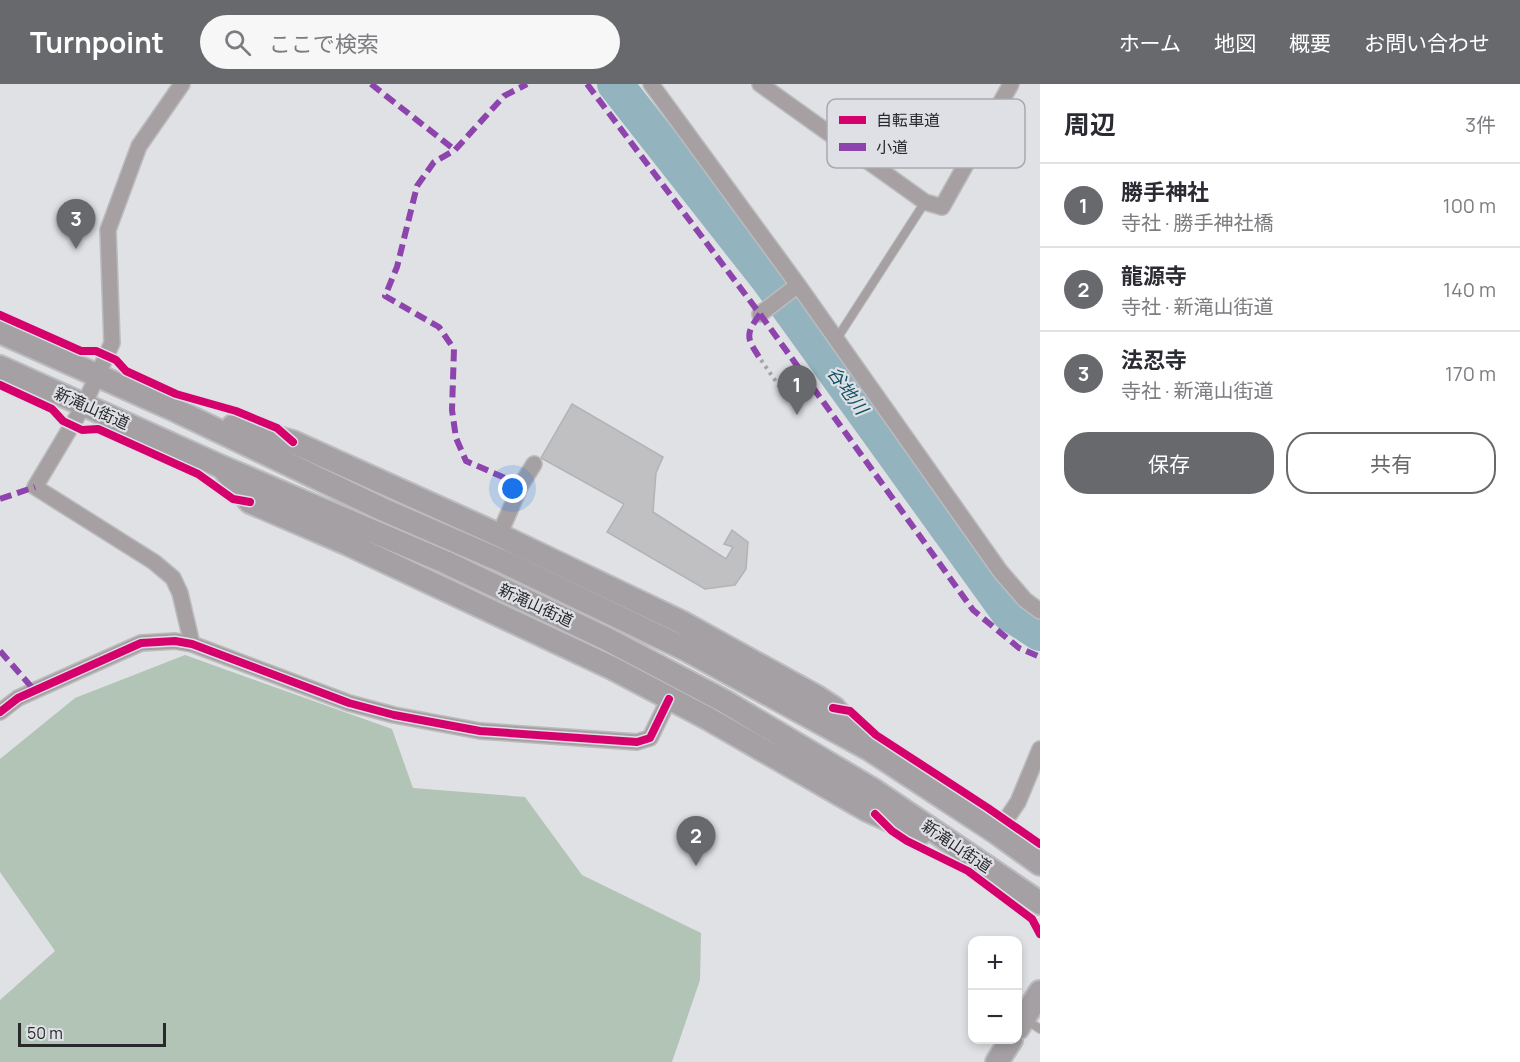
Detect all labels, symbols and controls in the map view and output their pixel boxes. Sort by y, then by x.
search box [200,15,620,69]
text: Turnpoint [30,23,164,61]
icon: search [221,26,254,59]
text: ここで検索 [269,29,379,59]
text: ホーム [1119,29,1181,57]
text: 地図 [1214,29,1256,57]
text: 概要 [1289,29,1331,57]
text: お問い合わせ [1364,29,1490,57]
legend [827,99,1025,168]
text: 周辺 [1064,106,1116,142]
text: 自転車道 [876,109,940,131]
text: 3件 [1465,111,1496,138]
text: 小道 [876,136,908,158]
text: 勝手神社 [1121,177,1209,207]
text: 1 [1079,192,1088,219]
text: 100 m [1443,192,1496,219]
pin: 3 [56,200,96,249]
text: 寺社 · 勝手神社橋 [1121,209,1274,236]
text: 龍源寺 [1121,261,1187,291]
text: 2 [1078,276,1089,303]
text: 140 m [1443,276,1496,303]
text: 寺社 · 新滝山街道 [1121,293,1274,320]
text: 法忍寺 [1121,345,1187,375]
text: 3 [1078,360,1089,387]
text: 170 m [1445,360,1496,387]
water label: 谷地川 [822,361,875,421]
pin: 1 [778,366,816,415]
text: 寺社 · 新滝山街道 [1121,377,1274,404]
street label: 新滝山街道 [51,382,133,434]
button: 保存 [1064,432,1274,494]
button: 共有 [1286,432,1496,494]
your location [498,474,527,503]
street label: 新滝山街道 [495,578,577,632]
street label: 新滝山街道 [918,815,996,877]
pin: 2 [676,816,716,866]
map controls [968,936,1022,1044]
button: + [968,936,1022,990]
button: − [968,990,1022,1044]
scale bar [18,1020,166,1048]
text: 50 m [27,1022,63,1044]

